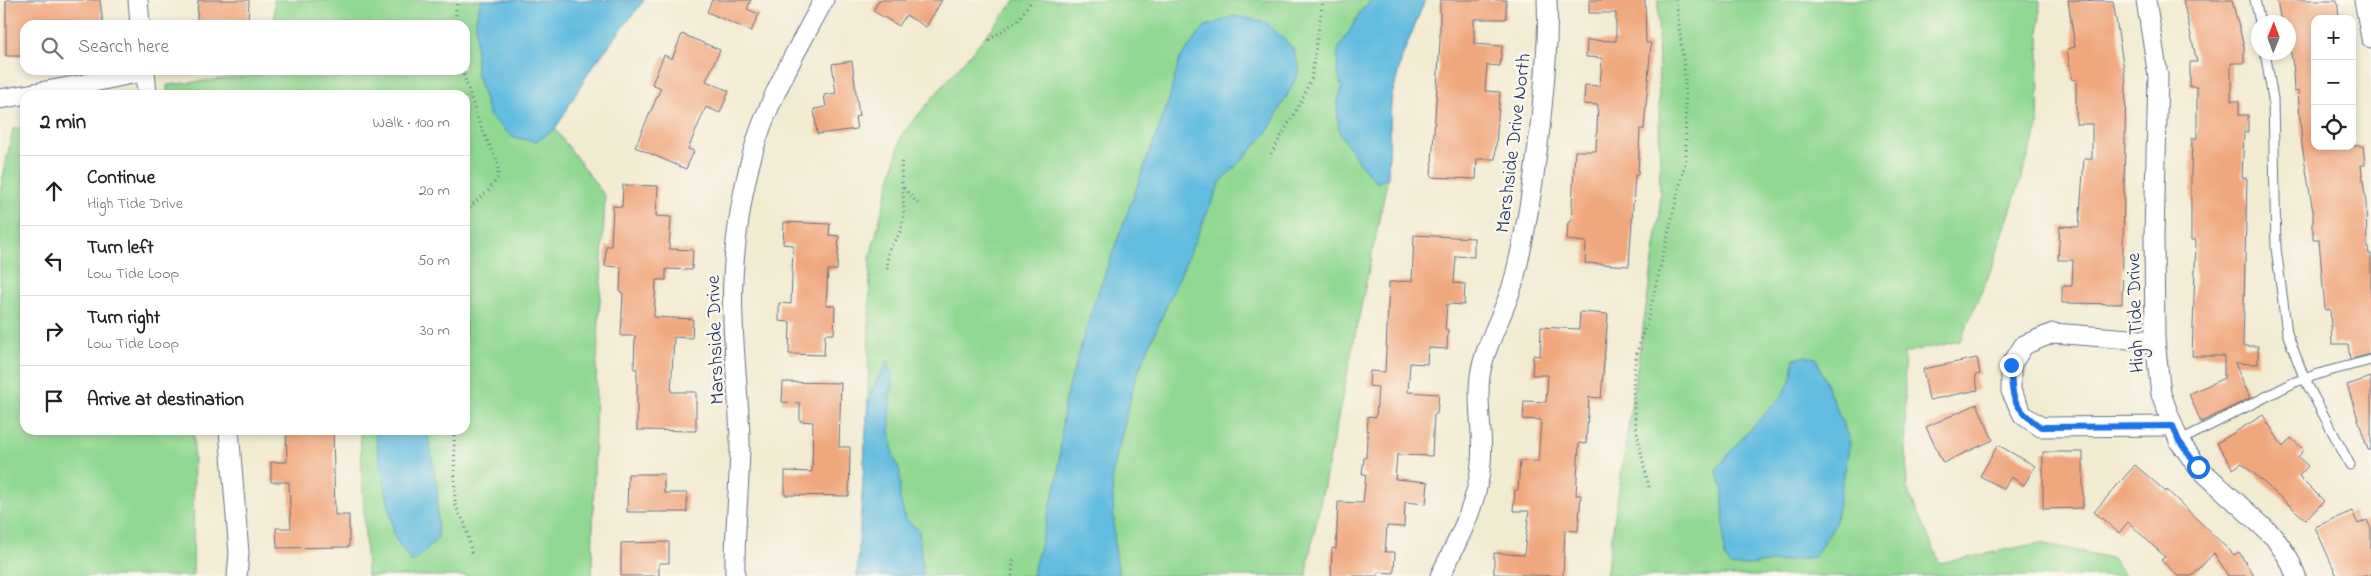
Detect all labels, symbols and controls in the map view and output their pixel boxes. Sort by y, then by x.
north arrow [2251,15,2296,60]
map controls [2311,15,2356,150]
button: + [2311,15,2356,60]
search box [20,20,470,75]
icon: search [38,34,66,62]
text: Search here [78,34,169,61]
street label: Marshside Drive North [1489,52,1540,235]
button: − [2311,60,2356,105]
button: locate [2311,105,2356,150]
text: 2 min [40,108,86,138]
text: Walk · 100 m [373,111,450,135]
text: Continue [87,165,155,192]
icon: ahead [40,177,68,205]
text: 20 m [419,179,450,203]
text: High Tide Drive [87,192,183,216]
text: Turn left [87,235,154,262]
icon: left [40,247,68,275]
text: 50 m [418,249,450,273]
street label: High Tide Drive [2120,252,2154,373]
text: Low Tide Loop [87,262,179,286]
street label: Marshside Drive [700,275,733,405]
text: Turn right [87,305,160,332]
icon: right [40,317,68,345]
text: 30 m [420,319,450,343]
text: Low Tide Loop [87,332,179,356]
route end [2000,354,2023,377]
icon: arrive [40,387,68,415]
text: Arrive at destination [87,387,244,414]
route start [2187,456,2210,479]

